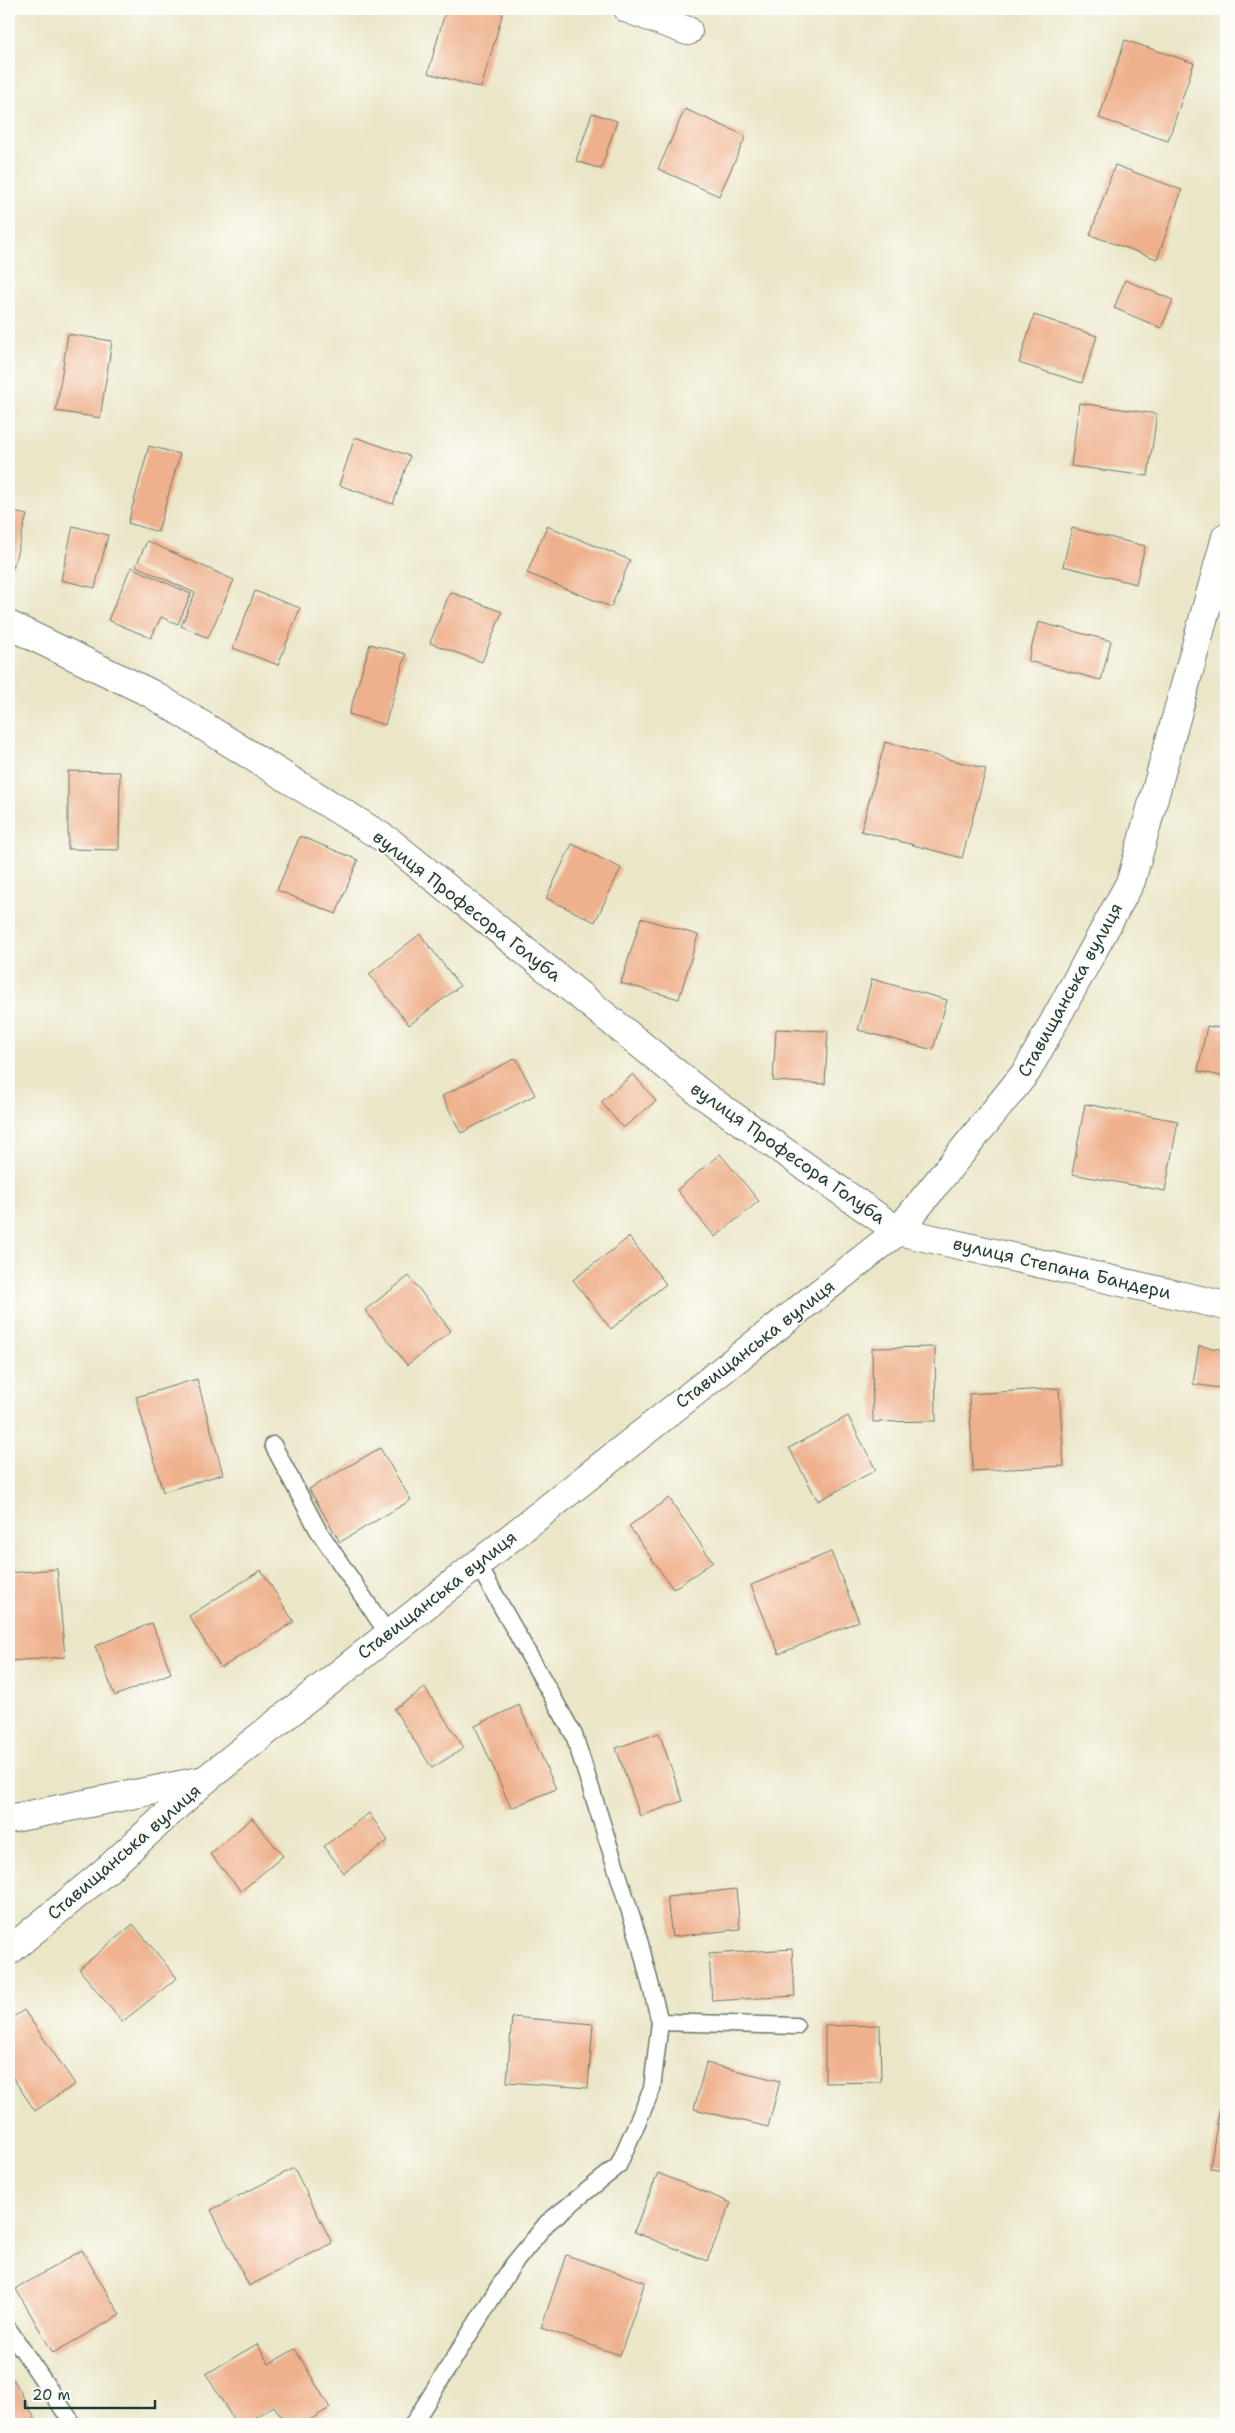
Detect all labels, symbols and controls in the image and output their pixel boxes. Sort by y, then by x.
street label: вулиця Професора Голуба [368,825,566,987]
street label: Ставищанська вулиця [1012,898,1128,1082]
street label: вулиця Професора Голуба [686,1076,890,1230]
street label: вулиця Степана Бандери [951,1231,1174,1305]
street label: Ставищанська вулиця [670,1274,840,1414]
street label: Ставищанська вулиця [352,1525,522,1665]
street label: Ставищанська вулиця [42,1779,206,1925]
scale bar [25,2378,155,2410]
text: 20 m [32,2385,71,2405]

